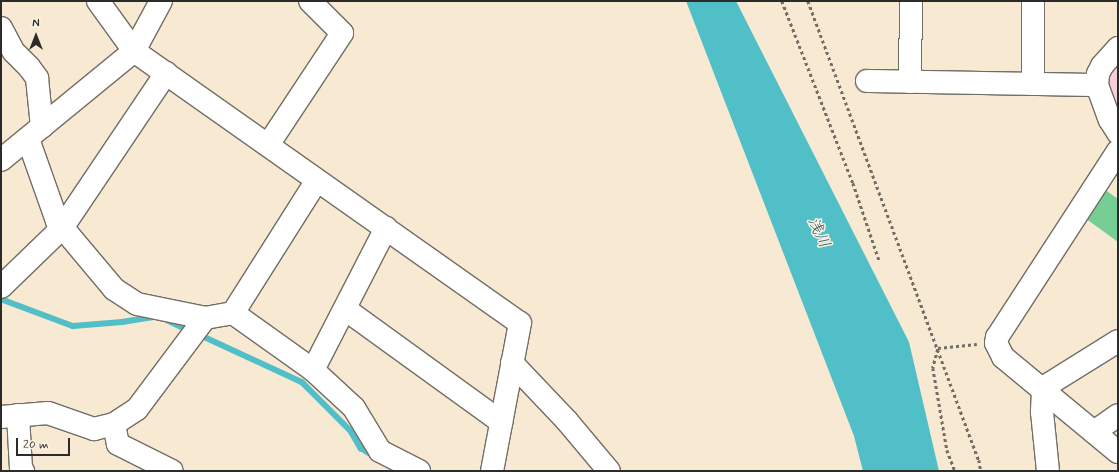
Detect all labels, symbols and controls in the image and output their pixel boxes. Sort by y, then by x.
north arrow [16,16,56,56]
text: N [32,17,40,31]
water label: 浅川 [803,214,833,252]
scale bar [18,430,72,456]
text: 20 m [23,437,49,453]

